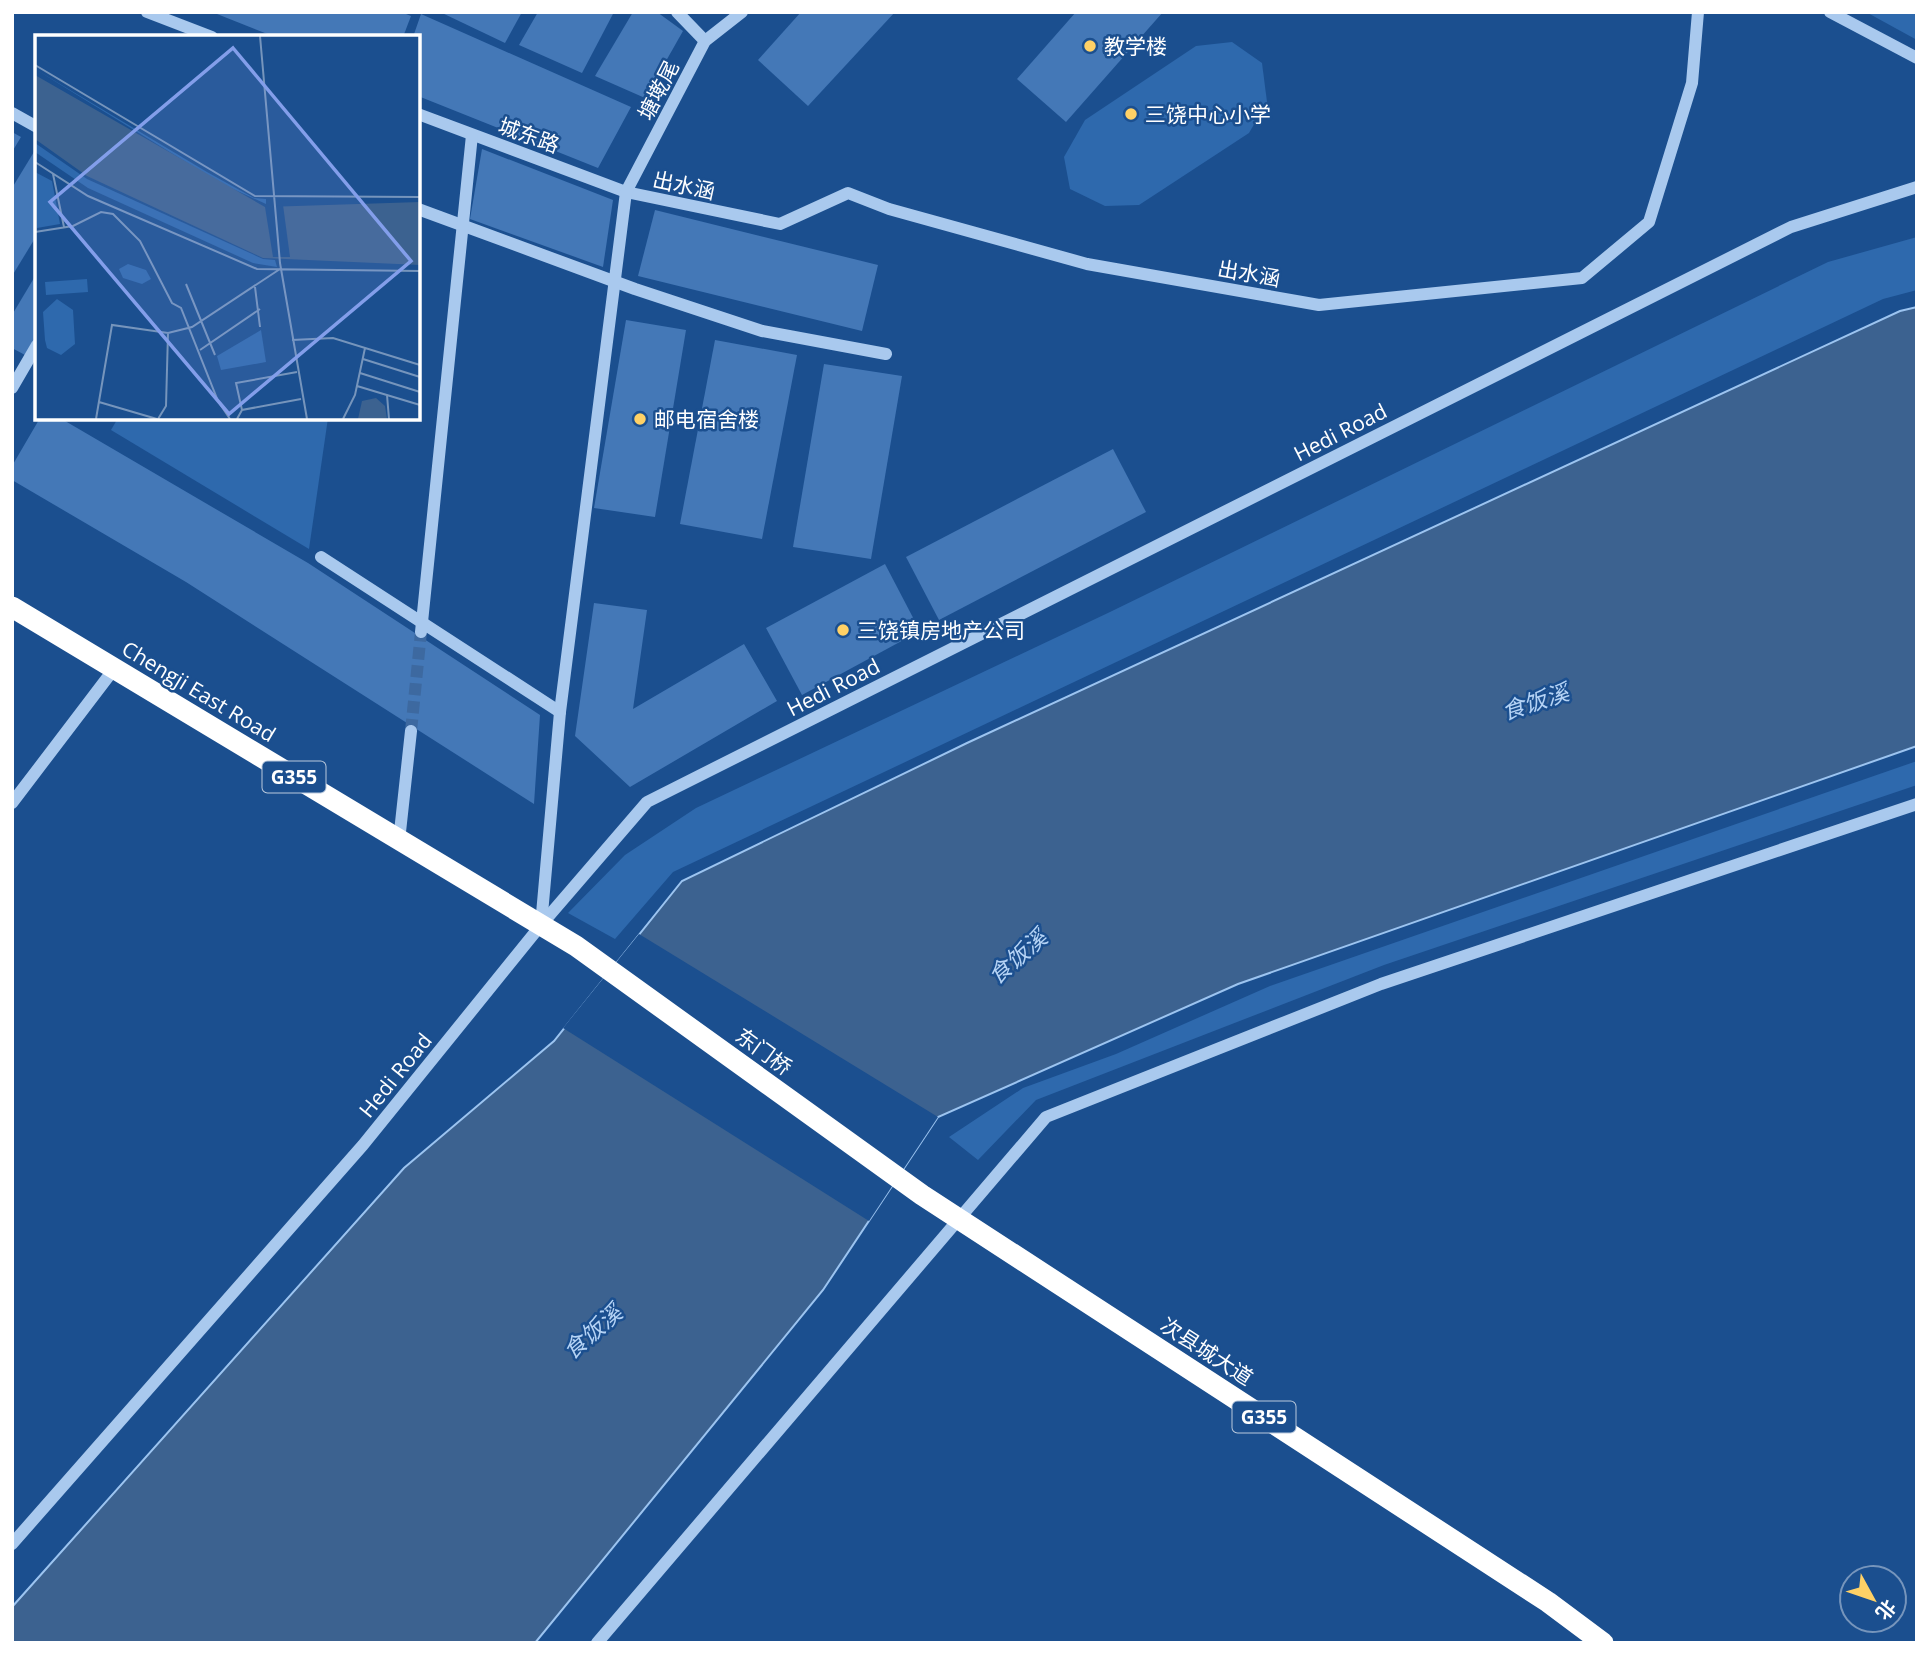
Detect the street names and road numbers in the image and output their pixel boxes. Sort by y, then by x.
street label: 塘墘尾 [631,56,685,124]
street label: 城东路 [495,111,563,159]
street label: 出水涵 [650,165,718,205]
street label: 出水涵 [1216,254,1282,292]
street label: Hedi Road [1289,397,1391,467]
street label: Chengji East Road [117,634,281,748]
street label: Hedi Road [782,652,884,722]
road number: G355 [262,762,326,792]
street label: 东门桥 [730,1021,798,1081]
street label: Hedi Road [352,1027,438,1123]
street label: 次县城大道 [1155,1311,1259,1391]
road number: G355 [1232,1401,1296,1432]

